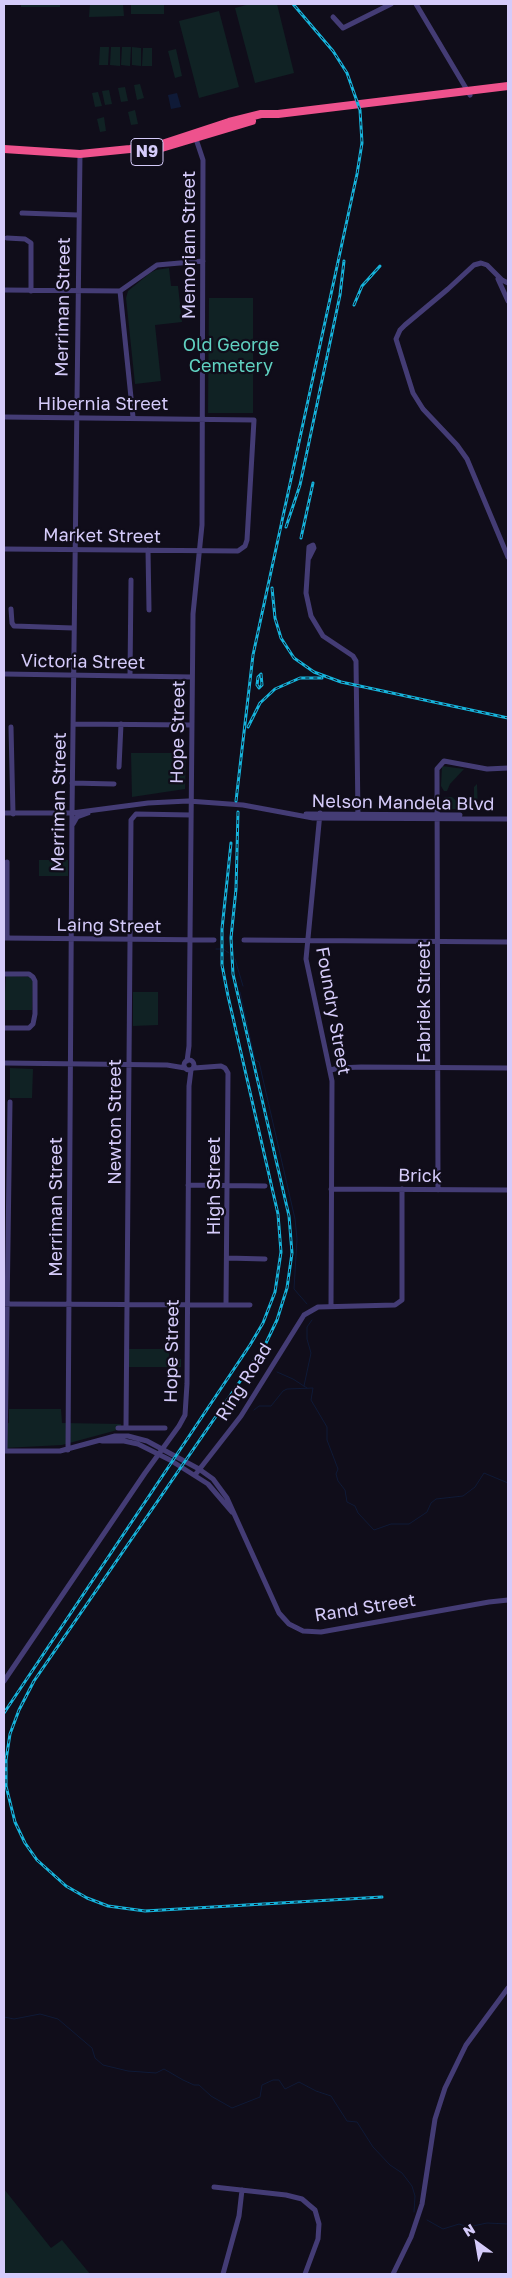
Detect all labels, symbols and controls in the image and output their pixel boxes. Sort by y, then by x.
road number: N9 [131,138,163,166]
street label: Memoriam Street [178,171,200,319]
street label: Merriman Street [51,237,75,377]
park label: Old George Cemetery [183,334,279,376]
street label: Hibernia Street [38,393,168,415]
street label: Market Street [43,524,161,548]
street label: Victoria Street [21,650,145,674]
street label: Hope Street [166,680,190,784]
street label: Merriman Street [47,732,71,872]
street label: Nelson Mandela Blvd [311,791,495,815]
street label: Laing Street [56,914,162,938]
street label: Fabriek Street [413,941,435,1063]
street label: Foundry Street [311,945,355,1077]
street label: Newton Street [104,1059,126,1185]
street label: Merriman Street [45,1137,67,1277]
street label: High Street [203,1137,225,1235]
street label: Brick [398,1165,442,1187]
street label: Hope Street [160,1299,184,1403]
street label: Ring Road [212,1339,276,1425]
street label: Rand Street [313,1589,417,1627]
north arrow [452,2218,502,2268]
text: N [460,2220,478,2240]

